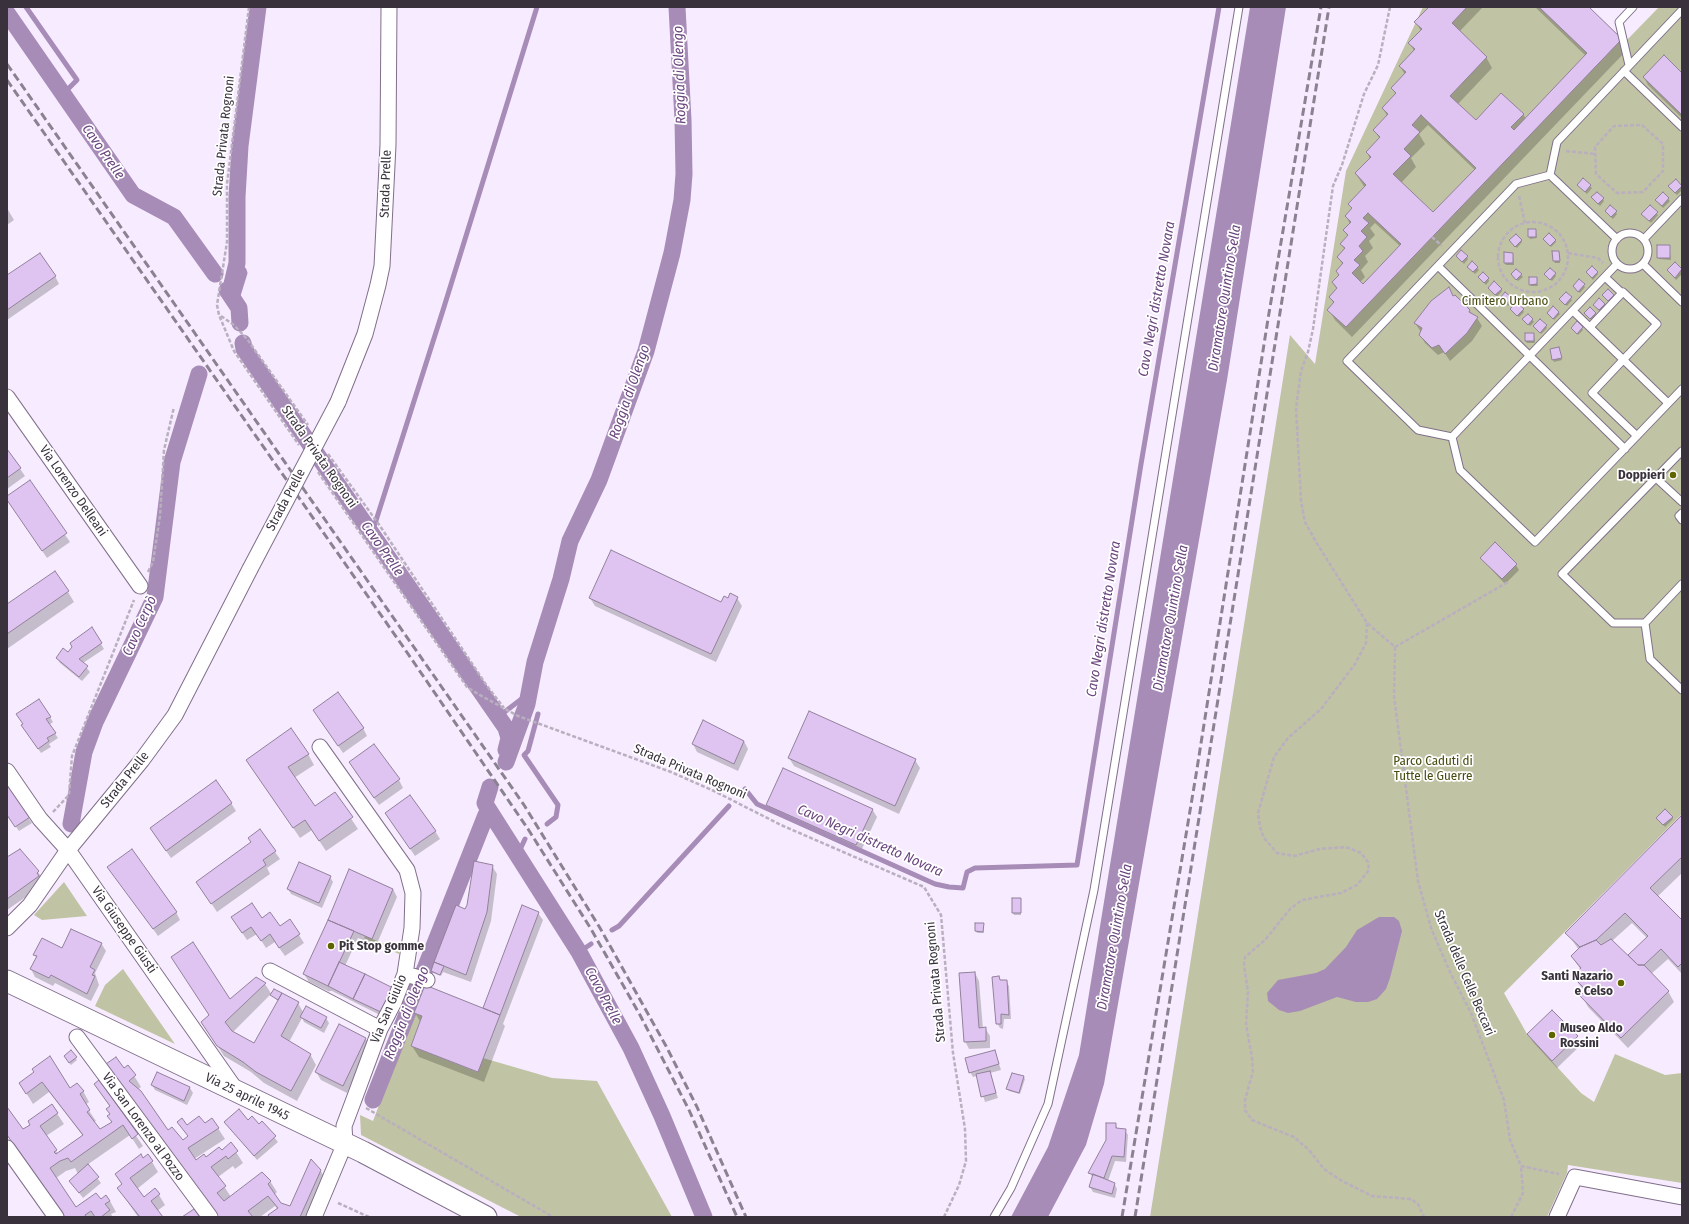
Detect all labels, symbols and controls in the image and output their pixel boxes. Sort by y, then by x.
water label: Roggia di Olengo [670,25,690,125]
street label: Strada Privata Rognoni [210,75,238,197]
water label: Cavo Prelle [78,122,128,182]
street label: Strada Prelle [377,150,395,218]
water label: Cavo Negri distretto Novara [1135,220,1179,378]
water label: Diramatore Quintino Sella [1205,224,1245,372]
park label: Cimitero Urbano [1462,293,1548,309]
water label: Roggia di Olengo [606,343,654,441]
street label: Strada Privata Rognoni [278,403,360,511]
street label: Via Lorenzo Delleani [36,442,110,540]
street label: Strada Prelle [263,466,309,534]
place label: Doppieri [1618,467,1665,483]
marker: Doppieri [1668,470,1678,480]
water label: Cavo Prelle [357,519,407,579]
water label: Cavo Negri distretto Novara [1083,540,1125,698]
water label: Diramatore Quintino Sella [1150,544,1192,692]
water label: Cavo Cerpò [119,593,161,659]
street label: Strada Privata Rognoni [631,741,749,803]
street label: Strada Prelle [98,749,152,811]
park label: Parco Caduti di Tutte le Guerre [1393,753,1473,784]
water label: Cavo Negri distretto Novara [795,801,945,881]
water label: Diramatore Quintino Sella [1094,863,1136,1011]
street label: Via Giuseppe Giusti [88,883,160,977]
street label: Strada delle Celle Beccari [1430,908,1498,1038]
street label: Strada Privata Rognoni [923,921,949,1043]
place label: Pit Stop gomme [339,938,424,954]
marker: Pit Stop gomme [326,941,336,951]
water label: Roggia di Olengo [381,964,433,1062]
water label: Cavo Prelle [581,964,625,1028]
place label: Santi Nazario e Celso [1541,968,1613,999]
street label: Via San Giulio [368,972,410,1046]
marker: Santi Nazario e Celso [1616,978,1626,988]
place label: Museo Aldo Rossini [1560,1020,1623,1051]
marker: Museo Aldo Rossini [1547,1030,1557,1040]
street label: Via San Lorenzo al Pozzo [99,1070,187,1184]
street label: Via 25 aprile 1945 [202,1070,292,1124]

